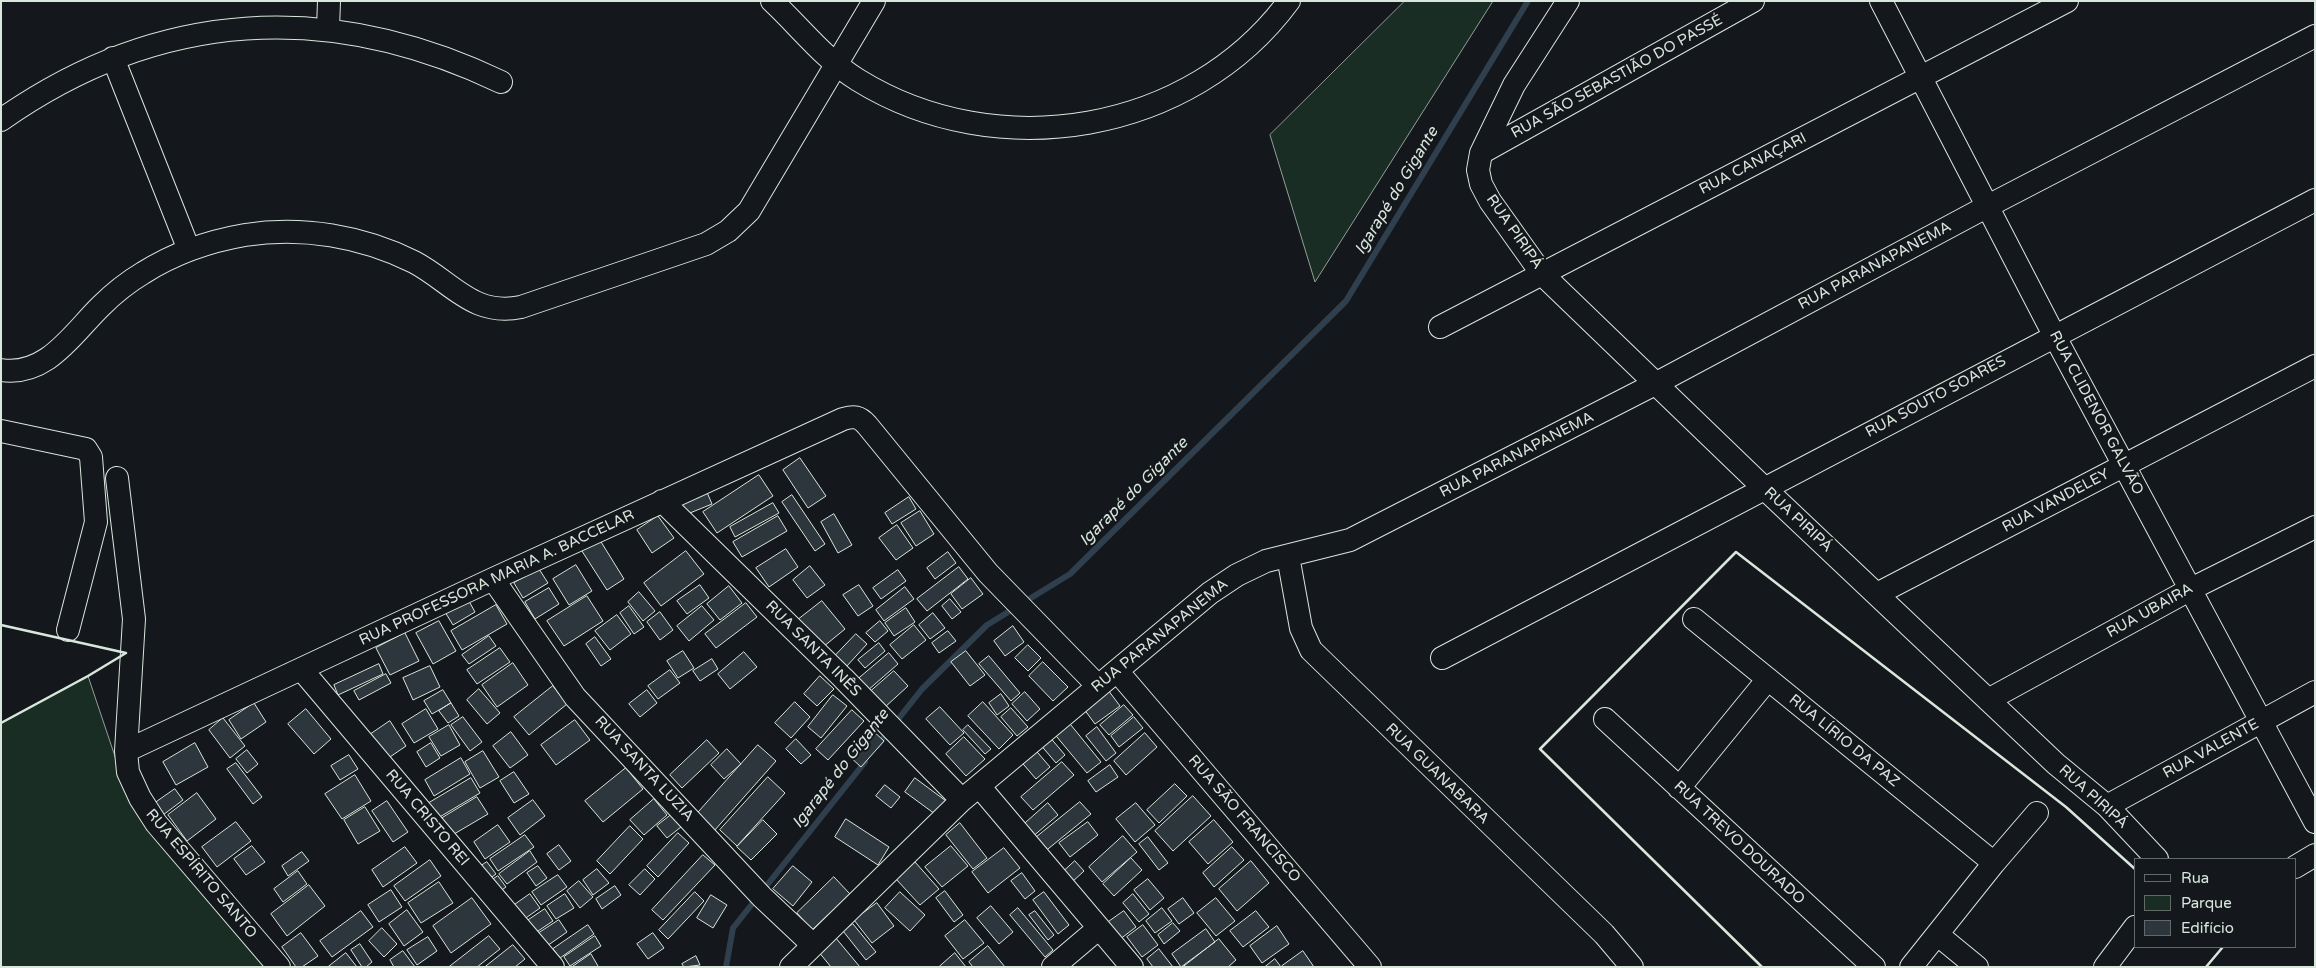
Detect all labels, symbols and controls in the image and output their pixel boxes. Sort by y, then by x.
street label: RUA SÃO SEBASTIÃO DO PASSÉ [1508,11,1726,143]
water label: Igarapé do Gigante [1351,124,1443,258]
street label: RUA CANAÇARI [1696,129,1810,199]
street label: RUA PIRIPÁ [1482,191,1546,273]
street label: RUA PARANAPANEMA [1796,218,1954,314]
street label: RUA CLIDENOR GALVÃO [2045,328,2147,498]
street label: RUA SOUTO SOARES [1863,352,2009,442]
street label: RUA PARANAPANEMA [1437,408,1597,502]
water label: Igarapé do Gigante [1076,434,1192,550]
street label: RUA VANDELEY [1999,465,2113,537]
street label: RUA PIRIPÁ [1760,484,1836,556]
street label: RUA PROFESSORA MARIA A. BACCELAR [357,506,637,650]
street label: RUA PARANAPANEMA [1088,575,1232,697]
street label: RUA UBAIRA [2104,580,2196,642]
street label: RUA SANTA INÊS [761,597,865,701]
street label: RUA LÍRIO DA PAZ [1785,691,1903,791]
water label: Igarapé do Gigante [789,706,893,832]
street label: RUA SANTA LUZIA [591,713,697,825]
street label: RUA VALENTE [2160,715,2262,783]
street label: RUA GUANABARA [1381,720,1493,828]
street label: RUA SÃO FRANCISCO [1184,752,1304,886]
street label: RUA PIRIPÁ [2055,761,2131,833]
street label: RUA CRISTO REI [381,766,473,870]
street label: RUA TREVO DOURADO [1670,778,1808,908]
street label: RUA ESPÍRITO SANTO [142,806,260,942]
legend [2134,858,2296,948]
text: Rua [2181,869,2209,887]
text: Parque [2181,894,2232,912]
text: Edifício [2181,919,2234,937]

